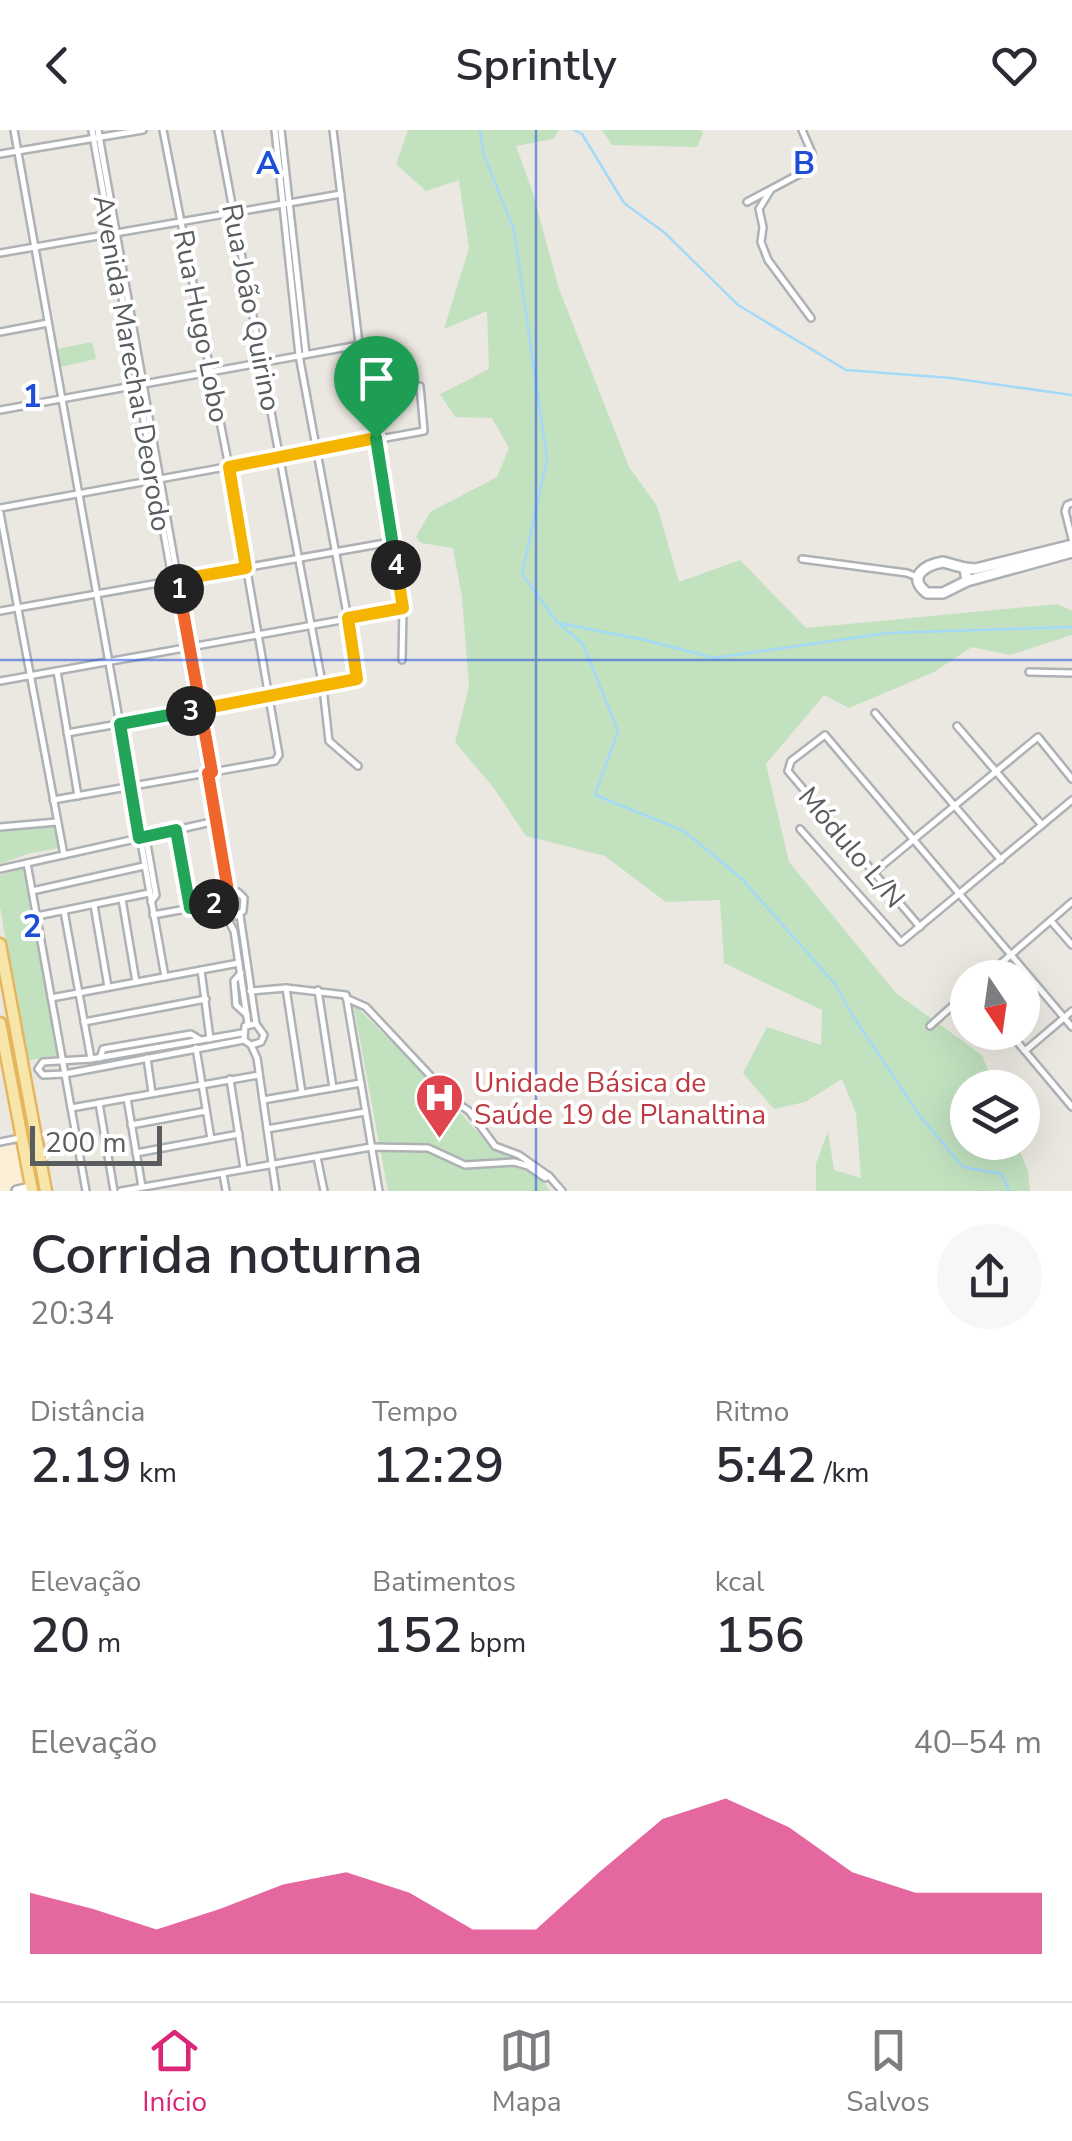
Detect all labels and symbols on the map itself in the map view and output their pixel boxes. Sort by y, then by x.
text: A [256,142,280,185]
text: B [793,142,815,185]
street label: Avenida Marechal Deorodo [84,192,180,534]
street label: Rua João Quirino [212,200,290,414]
street label: Rua Hugo Lobo [164,227,238,426]
pin [334,336,419,439]
text: 1 [22,375,42,418]
pin: 4 [371,540,421,590]
pin: 1 [154,564,204,614]
pin: 3 [166,686,216,736]
street label: Módulo L/N [789,779,913,916]
pin: 2 [189,879,239,929]
text: 2 [22,905,42,948]
north arrow [950,960,1040,1050]
place label: Unidade Básica de Saúde 19 de Planaltina [474,1064,766,1134]
hospital icon: Unidade Básica de Saúde 19 de Planaltina [413,1072,465,1140]
scale bar [30,1121,162,1166]

